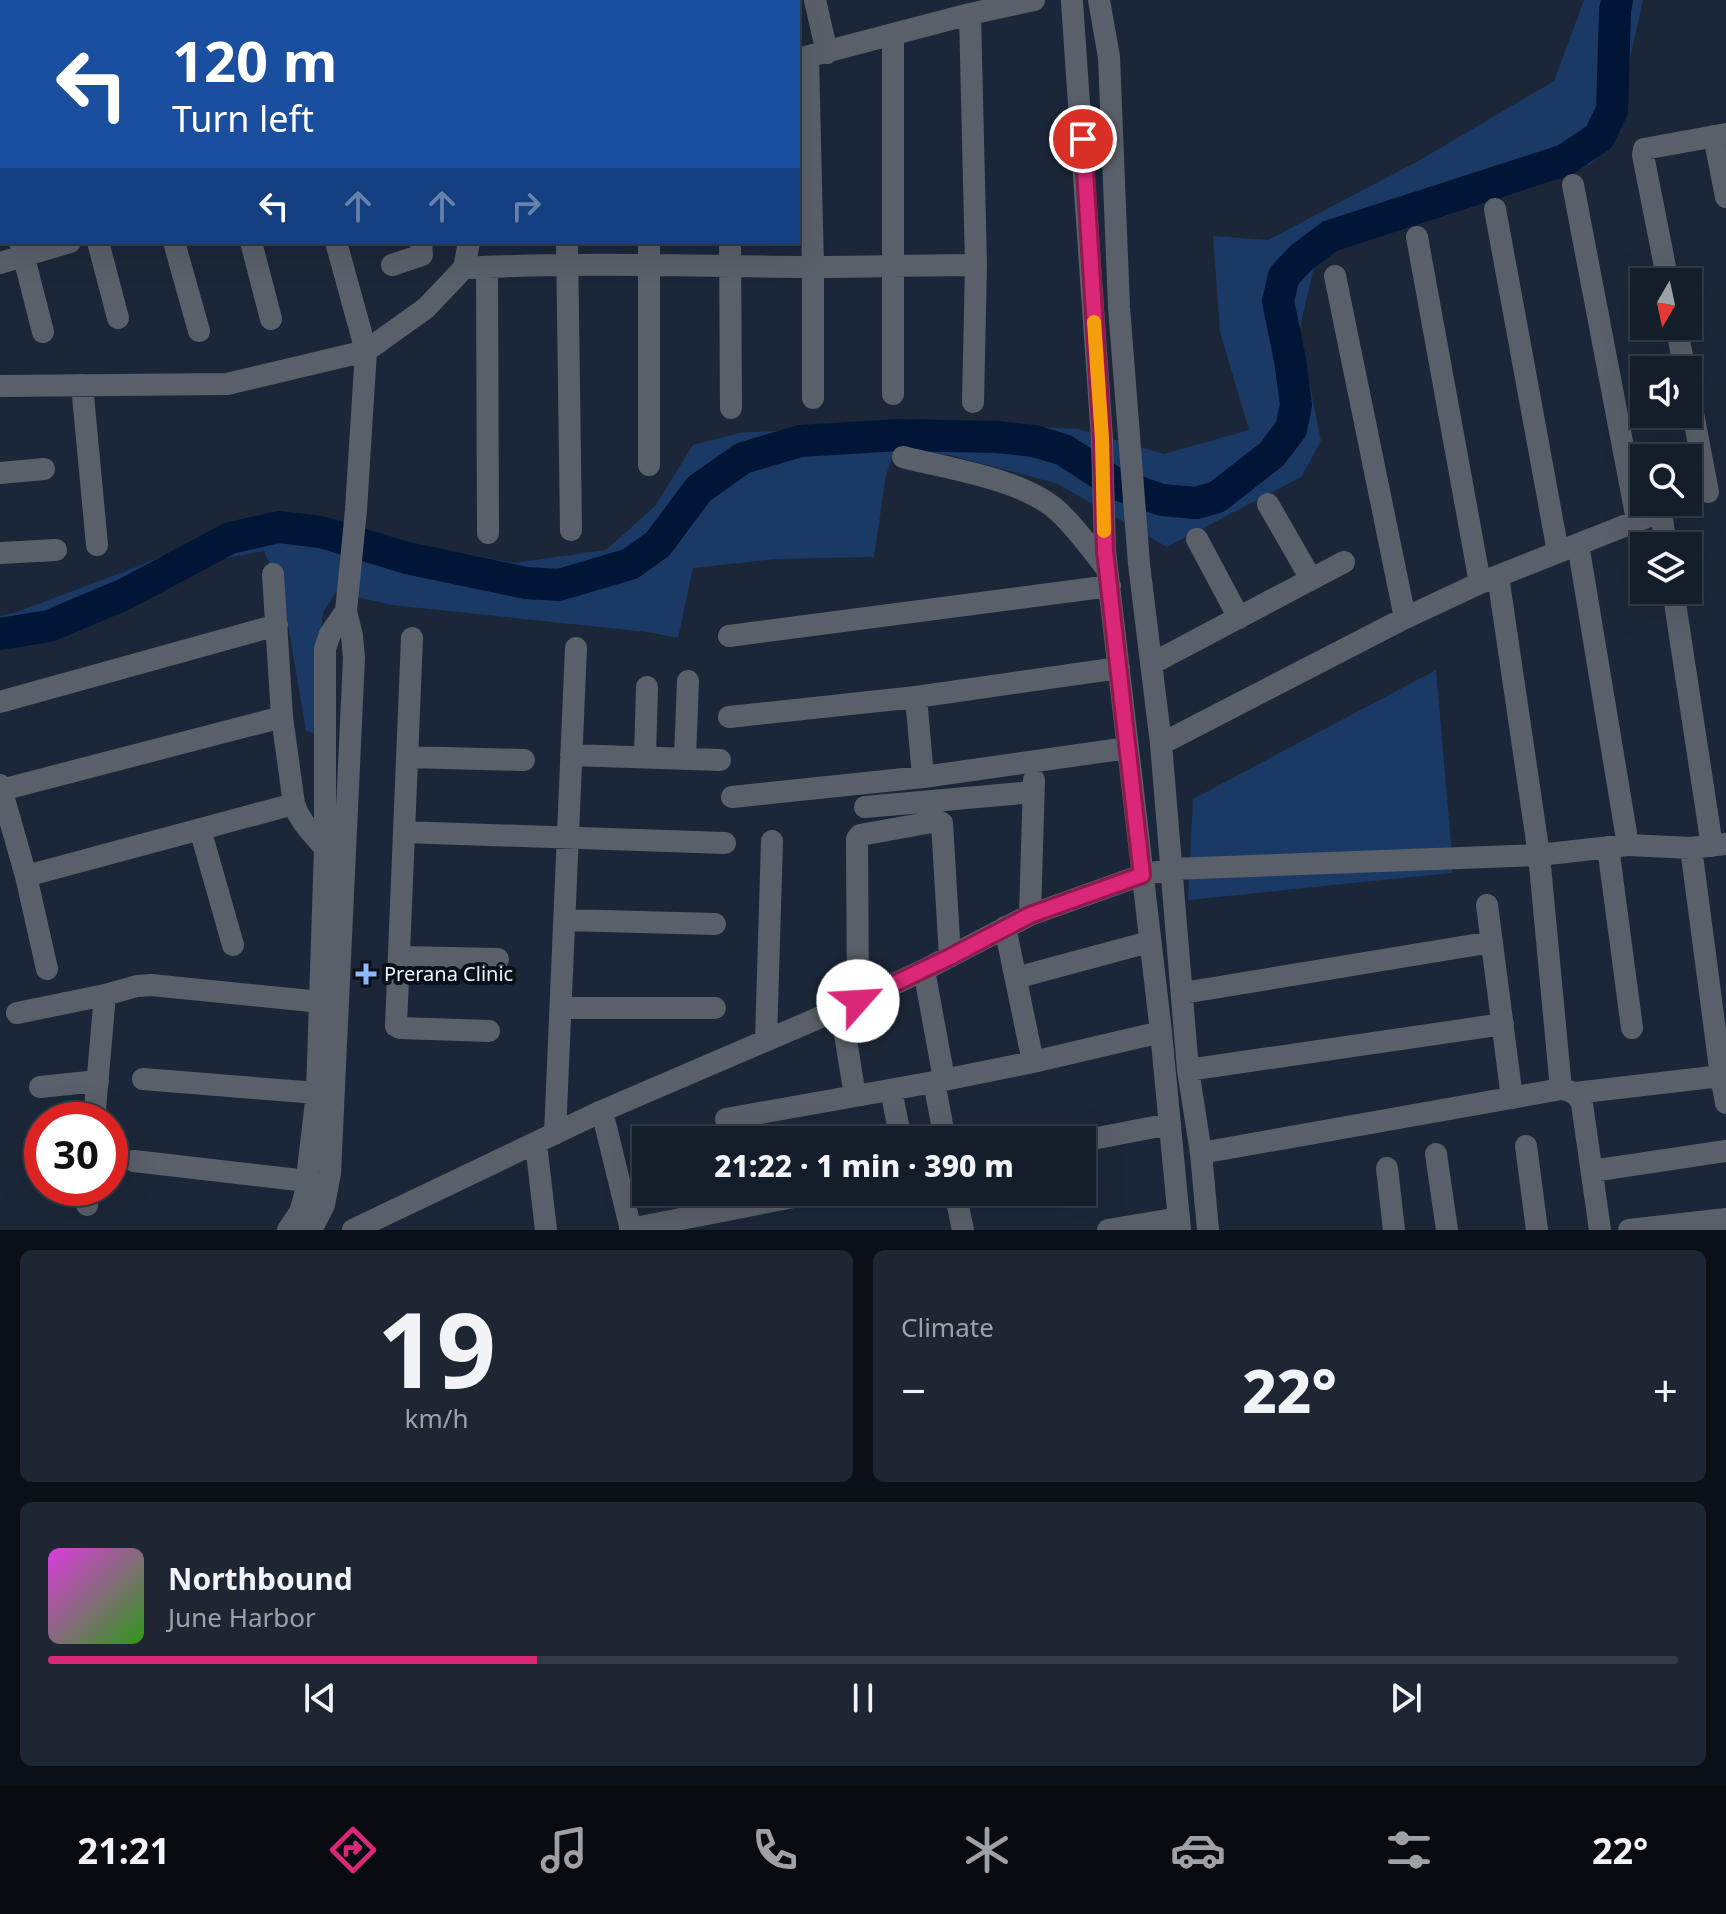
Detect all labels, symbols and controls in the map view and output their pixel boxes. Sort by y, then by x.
text: 120 m [172,22,337,98]
icon: left [40,32,144,136]
text: Turn left [172,94,314,143]
pin [1049,105,1117,173]
icon: arrive [1061,117,1105,161]
icon: left [252,184,296,228]
icon: ahead [336,184,380,228]
icon: ahead [420,184,464,228]
icon: right [504,184,548,228]
north arrow [1630,268,1702,340]
map controls [1630,268,1702,604]
button: sound [1630,356,1702,428]
button: search [1630,444,1702,516]
button: layers [1630,532,1702,604]
position arrow [816,959,900,1043]
place label: Prerana Clinic [384,960,513,987]
marker: Prerana Clinic [355,963,377,985]
speed limit sign: 30 [24,1102,128,1206]
text: 21:22 · 1 min · 390 m [714,1145,1014,1186]
text: 19 [377,1277,496,1418]
text: Climate [901,1309,994,1345]
text: 22° [1242,1349,1337,1431]
text: − [901,1360,926,1420]
text: + [1653,1360,1678,1420]
text: km/h [405,1400,468,1436]
text: Northbound [168,1558,353,1599]
text: June Harbor [168,1599,316,1635]
icon: previous [298,1676,342,1720]
icon: pause [841,1676,885,1720]
icon: next [1384,1676,1428,1720]
icon: directions [325,1822,381,1878]
icon: music [536,1822,592,1878]
icon: phone [747,1822,803,1878]
icon: climate [959,1822,1015,1878]
icon: car [1170,1822,1226,1878]
icon: filters [1381,1822,1437,1878]
text: 21:21 [78,1826,170,1875]
text: 22° [1592,1826,1648,1875]

